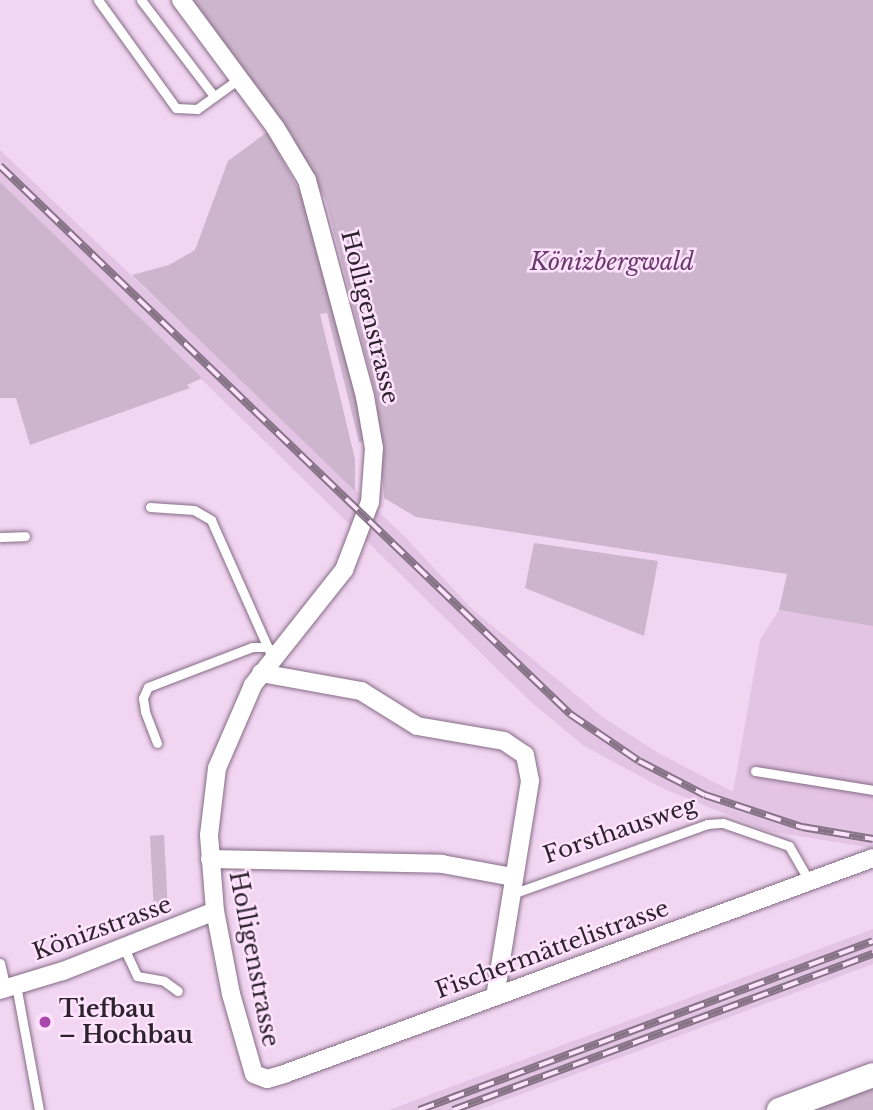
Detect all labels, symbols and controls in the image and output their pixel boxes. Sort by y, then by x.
street label: Holligenstrasse [335,227,405,407]
park label: Könizbergwald [530,248,694,276]
street label: Forsthausweg [540,791,700,869]
street label: Holligenstrasse [223,869,285,1049]
street label: Könizstrasse [29,890,175,966]
street label: Fischermättelistrasse [432,894,672,1004]
place label: Tiefbau – Hochbau [59,995,193,1049]
marker: Tiefbau – Hochbau [37,1014,53,1030]

